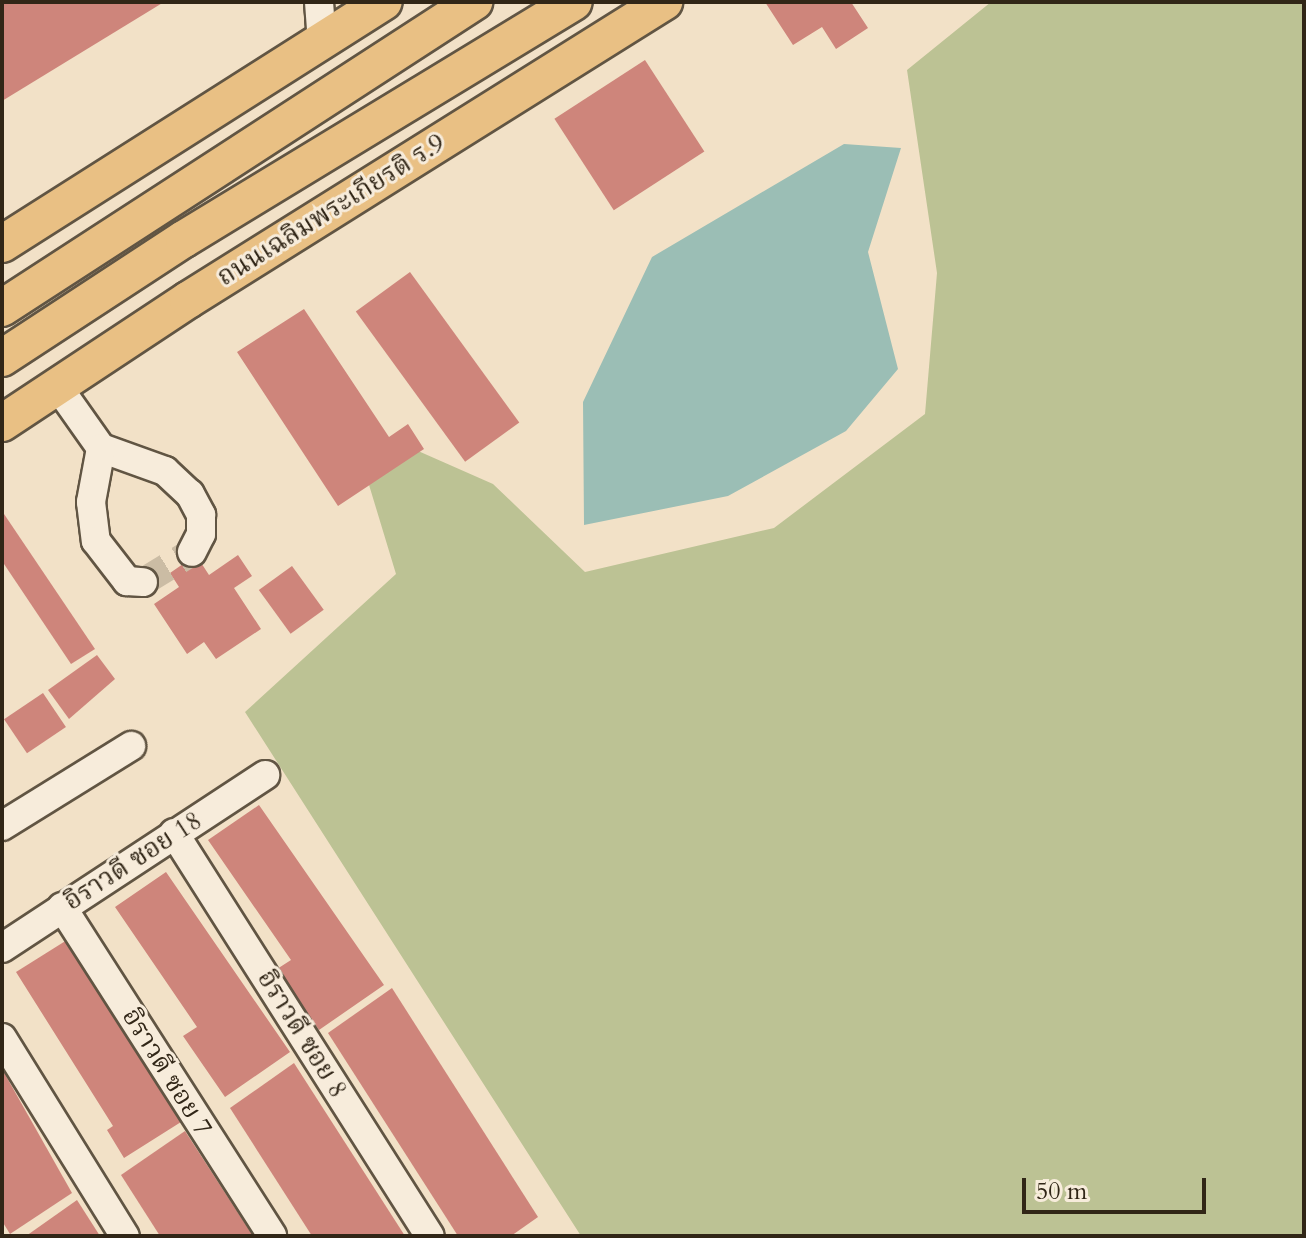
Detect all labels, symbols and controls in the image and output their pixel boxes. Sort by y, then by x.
street label: ถนนเฉลิมพระเกียรติ ร.9 [211,127,451,293]
street label: อิราวดี ซอย 18 [58,805,208,917]
street label: อิราวดี ซอย 8 [250,964,354,1104]
street label: อิราวดี ซอย 7 [115,1002,219,1142]
scale bar [1026,1162,1210,1212]
text: 50 m [1036,1175,1087,1208]

